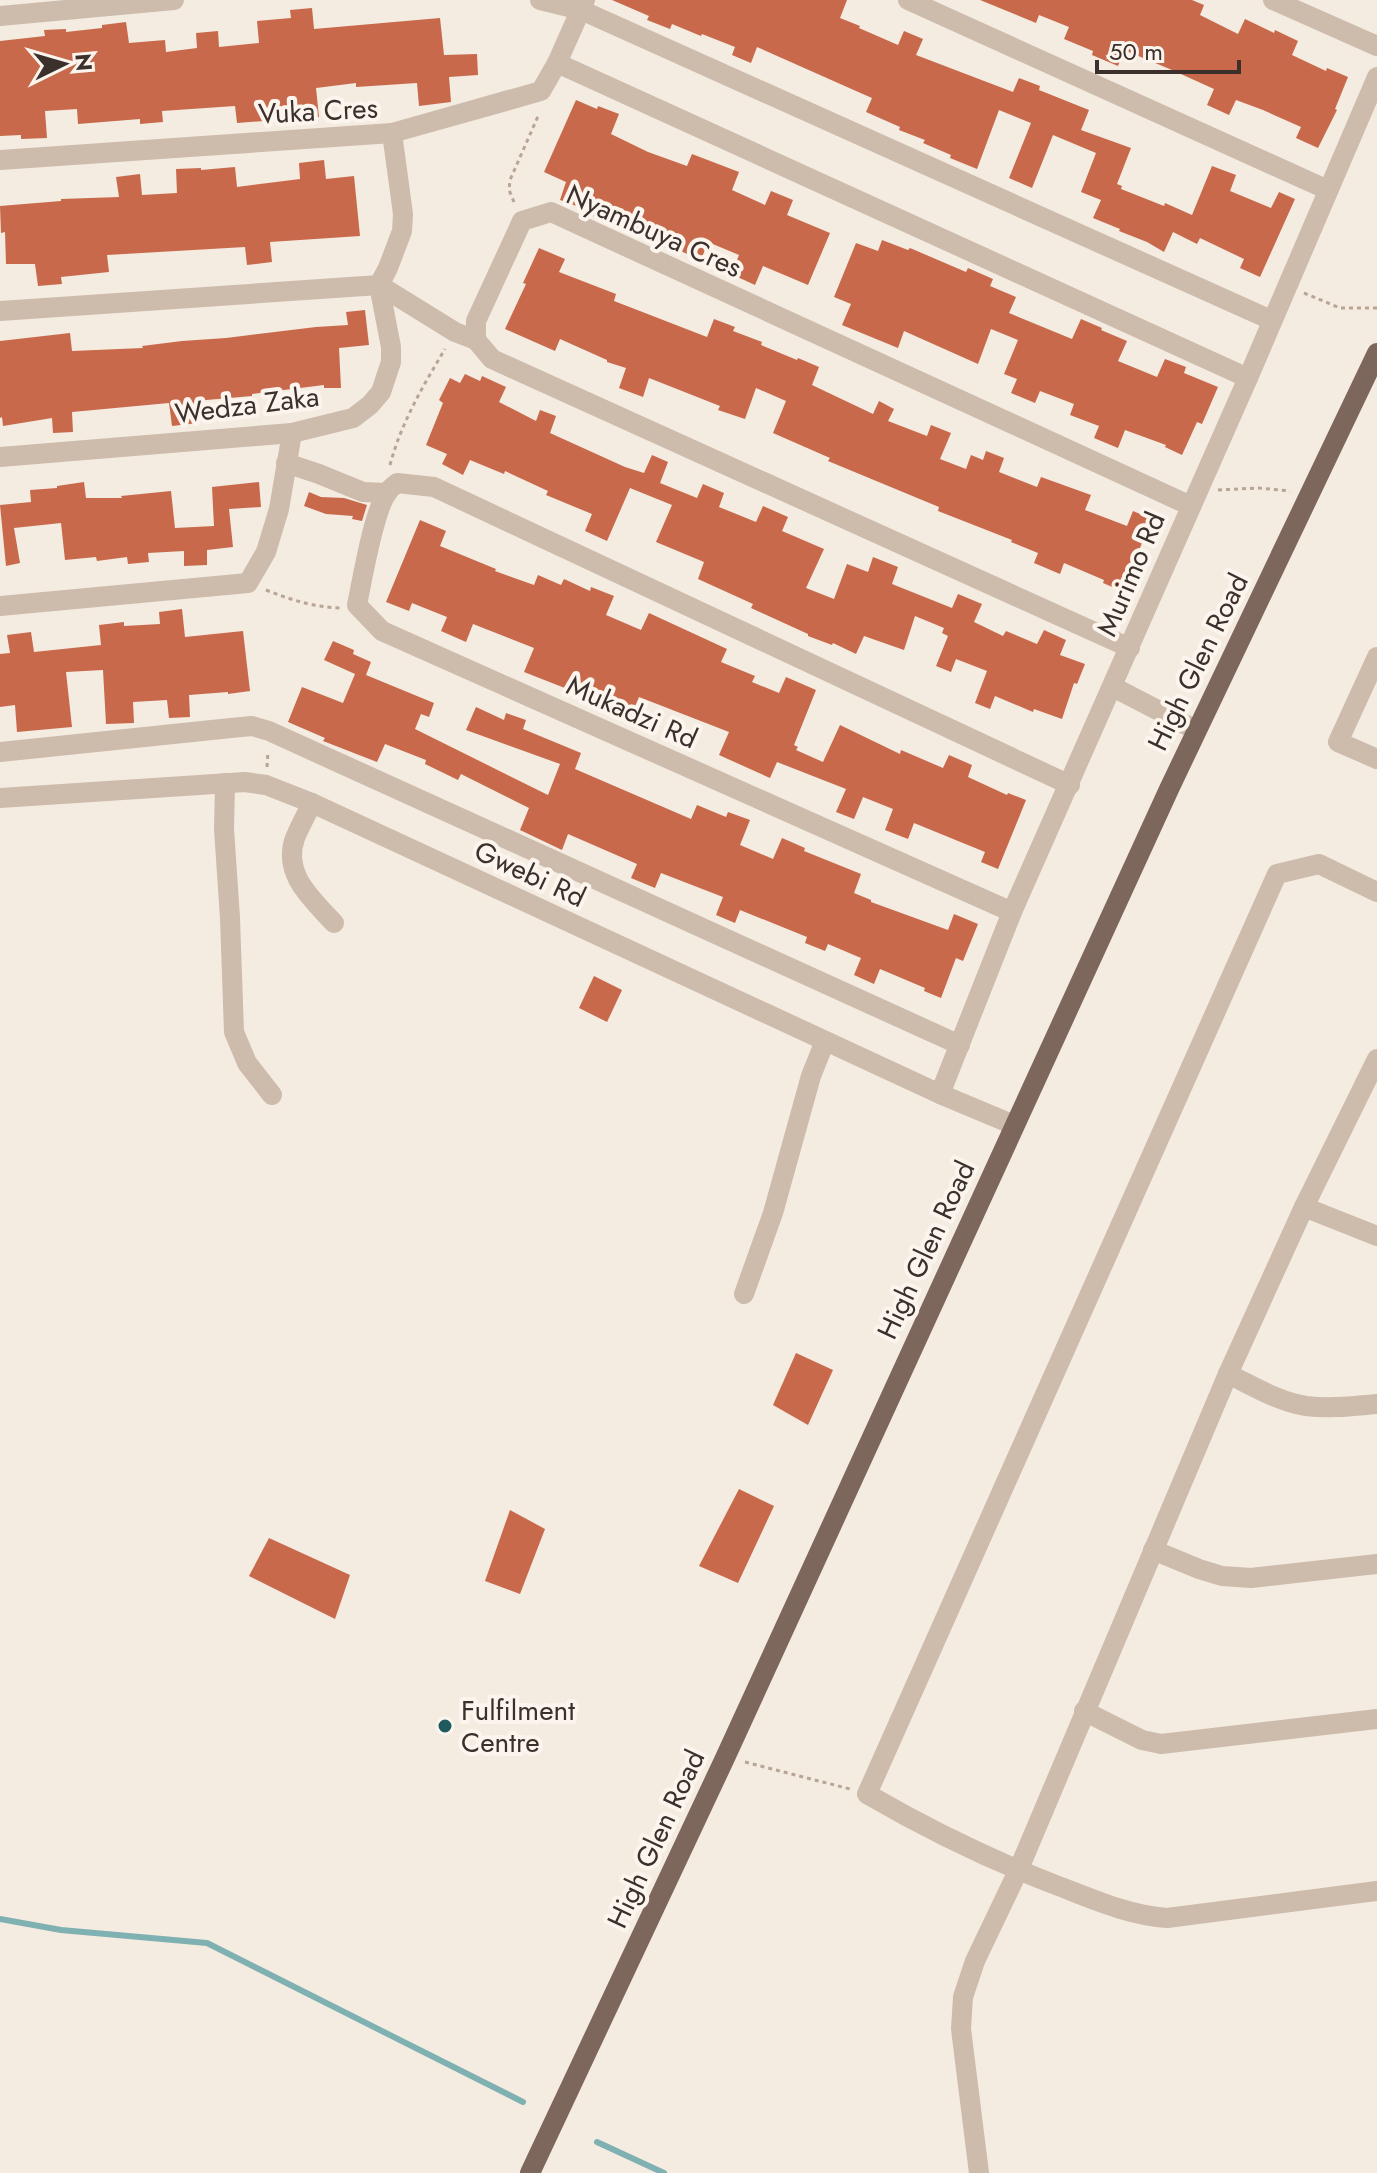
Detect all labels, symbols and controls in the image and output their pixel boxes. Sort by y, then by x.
north arrow [24,24,104,104]
scale bar [1097,24,1239,74]
text: 50 m [1109,34,1163,69]
text: N [67,52,101,72]
street label: Vuka Cres [257,87,379,135]
street label: Nyambuya Cres [560,174,748,288]
street label: Wedza Zaka [172,376,322,434]
street label: Murimo Rd [1086,505,1176,643]
street label: High Glen Road [1137,567,1259,757]
street label: Mukadzi Rd [560,665,704,759]
street label: Gwebi Rd [468,830,592,918]
street label: High Glen Road [867,1154,985,1346]
place label: Fulfilment Centre [461,1690,575,1763]
marker: Fulfilment Centre [436,1717,454,1735]
street label: High Glen Road [597,1743,715,1935]

